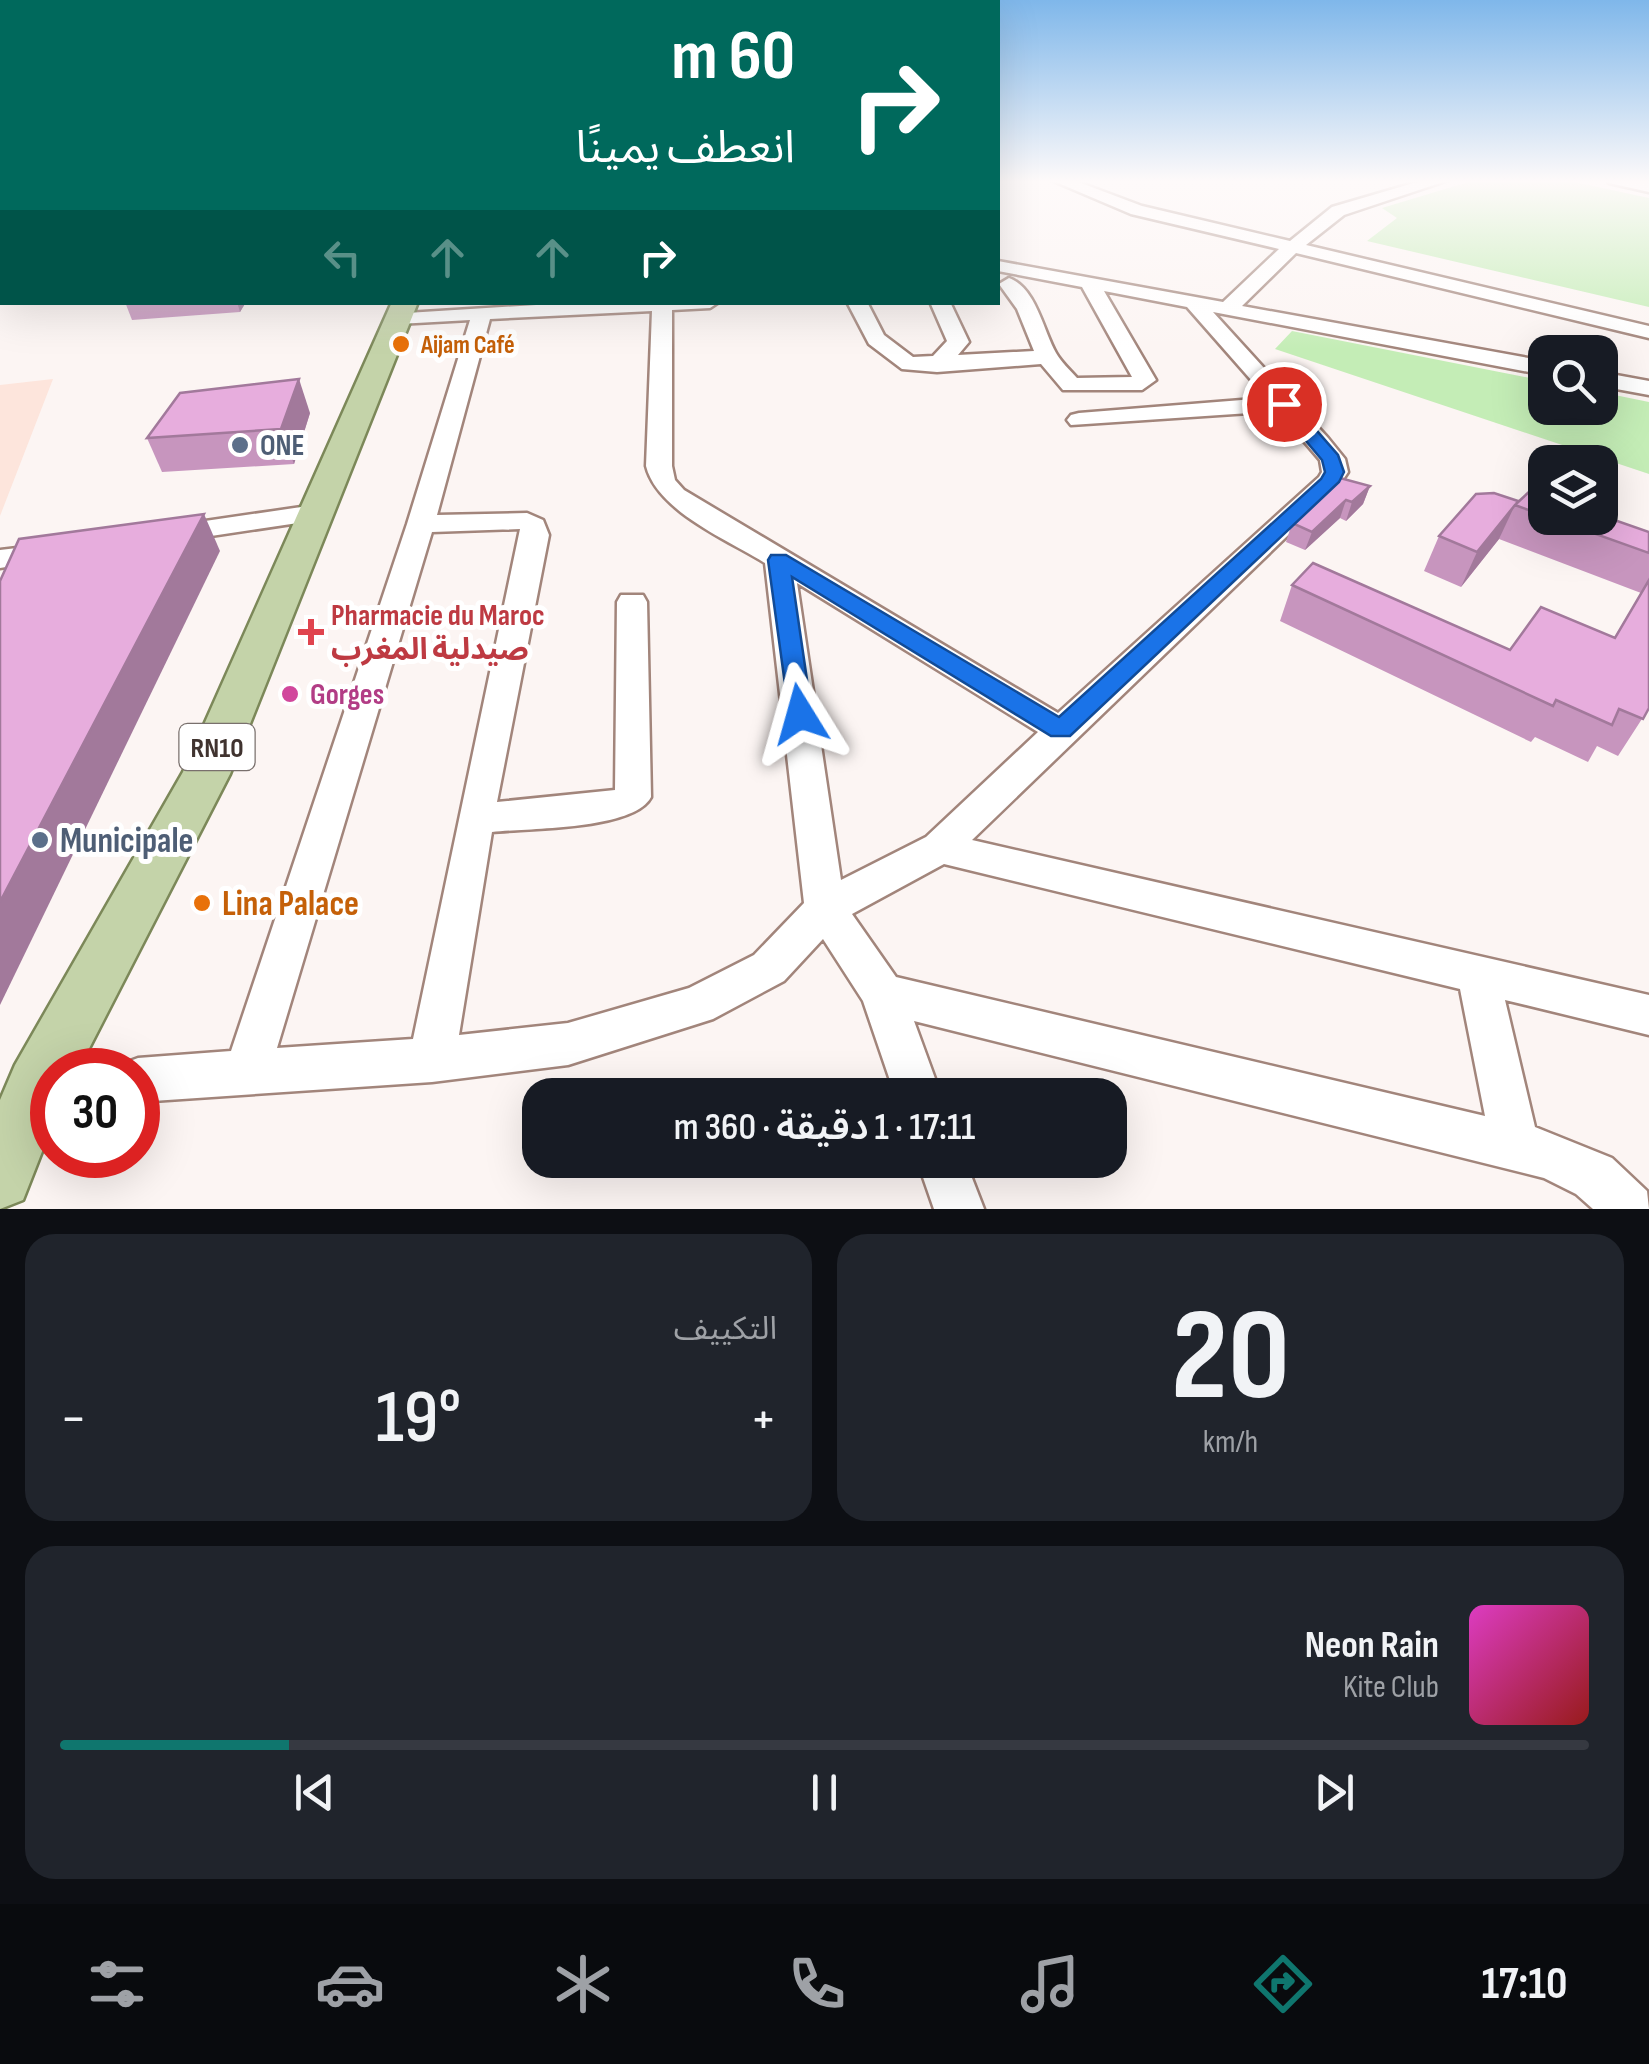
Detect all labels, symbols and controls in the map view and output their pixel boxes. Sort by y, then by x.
text: 60 m [671,15,795,99]
icon: right [830,40,960,170]
text: انعطف يمينًا [575,121,795,176]
icon: left [315,230,370,285]
icon: ahead [420,230,475,285]
icon: ahead [525,230,580,285]
icon: right [630,230,685,285]
place label: Aijam Café [420,330,515,361]
marker: Aijam Café [390,333,412,355]
map controls [1528,335,1618,535]
button: search [1528,335,1618,425]
pin [1242,362,1327,447]
icon: arrive [1257,377,1312,432]
place label: ONE [260,428,305,464]
marker: ONE [229,434,251,456]
button: layers [1528,445,1618,535]
place label: Pharmacie du Maroc صيدلية المغرب [331,598,545,668]
marker: Pharmacie du Maroc صيدلية المغرب [300,621,322,643]
position arrow [748,662,852,766]
place label: Gorges [310,677,384,713]
marker: Gorges [279,683,301,705]
road number: RN10 [180,724,254,770]
place label: Municipale [60,820,193,863]
marker: Municipale [29,829,51,851]
place label: Lina Palace [222,883,359,926]
marker: Lina Palace [191,892,213,914]
speed limit sign: 30 [30,1048,160,1178]
text: 17:11 · 1 دقيقة · 360 m [674,1105,975,1150]
text: 20 [1171,1280,1290,1436]
text: التكييف [674,1310,777,1349]
text: 19° [376,1373,461,1464]
text: − [60,1386,87,1453]
text: + [750,1386,777,1453]
text: km/h [1203,1423,1258,1462]
text: Neon Rain [1305,1623,1439,1668]
text: Kite Club [1343,1668,1439,1707]
icon: previous [287,1765,342,1820]
icon: pause [797,1765,852,1820]
icon: next [1307,1765,1362,1820]
icon: filters [82,1949,152,2019]
icon: car [315,1949,385,2019]
icon: climate [548,1949,618,2019]
icon: phone [782,1949,852,2019]
icon: music [1015,1949,1085,2019]
icon: directions [1248,1949,1318,2019]
text: 17:10 [1481,1957,1567,2012]

